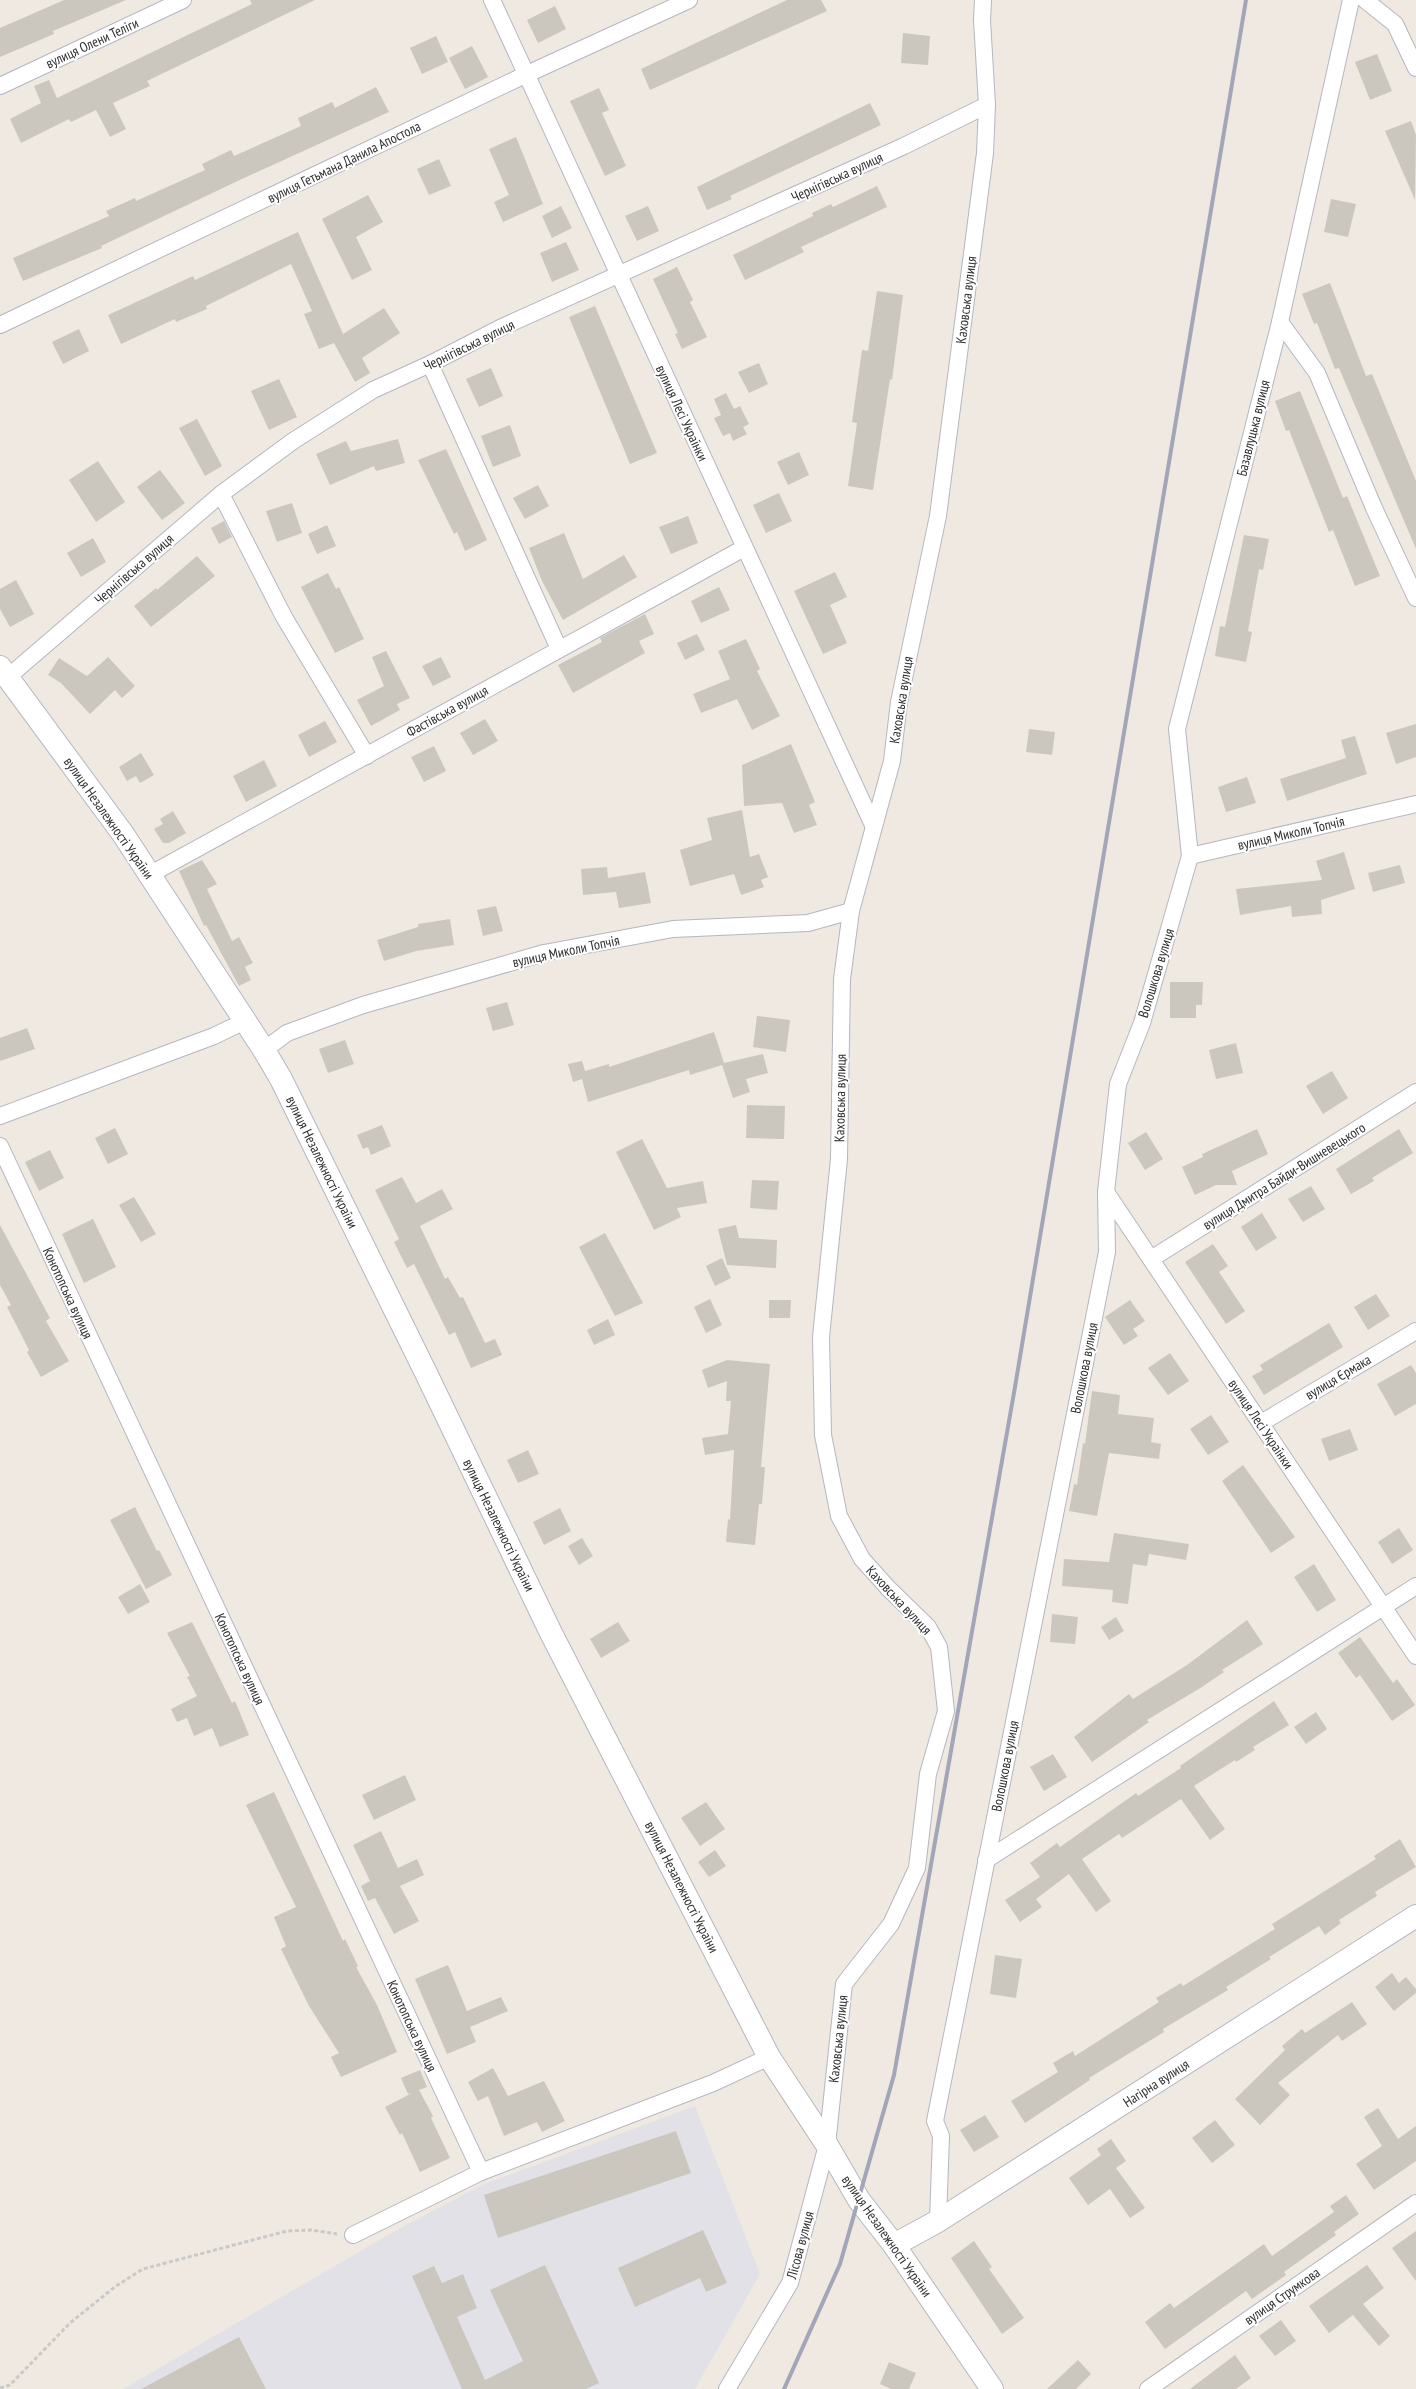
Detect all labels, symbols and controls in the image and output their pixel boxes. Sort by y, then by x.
street label: вулиця Олени Теліги [43,14,141,72]
street label: вулиця Гетьмана Данила Апостола [264,117,424,207]
street label: Чернігівська вулиця [788,148,886,206]
street label: Каховська вулиця [952,255,980,345]
street label: Чернігівська вулиця [421,315,517,375]
street label: вулиця Лесі Українки [652,362,712,464]
street label: Базавлуцька вулиця [1232,378,1274,478]
street label: Чернігівська вулиця [91,530,177,608]
street label: Каховська вулиця [885,655,917,745]
street label: Фастівська вулиця [403,681,491,741]
street label: вулиця Незалежності України [60,753,158,883]
street label: вулиця Миколи Топчія [1236,812,1346,854]
street label: Волошкова вулиця [1134,926,1178,1020]
street label: вулиця Миколи Топчія [511,931,621,971]
street label: Каховська вулиця [830,1054,850,1142]
street label: вулиця Незалежності України [282,1093,362,1231]
street label: вулиця Дмитра Байди-Вишневецького [1199,1118,1369,1234]
street label: Конотопська вулиця [39,1244,97,1342]
street label: Волошкова вулиця [1066,1321,1102,1415]
street label: вулиця Єрмака [1302,1350,1374,1404]
street label: вулиця Лесі Українки [1224,1376,1298,1472]
street label: вулиця Незалежності України [459,1456,539,1594]
street label: Каховська вулиця [862,1562,936,1638]
street label: Конотопська вулиця [211,1610,269,1708]
street label: Волошкова вулиця [987,1719,1023,1813]
street label: вулиця Незалежності України [641,1818,723,1956]
street label: Конотопська вулиця [383,1977,441,2075]
street label: Каховська вулиця [824,1994,852,2084]
street label: Нагірна вулиця [1120,2055,1192,2111]
street label: вулиця Незалежності України [838,2171,936,2301]
street label: Лісова вулиця [782,2209,818,2282]
street label: вулиця Струмкова [1241,2263,1323,2329]

